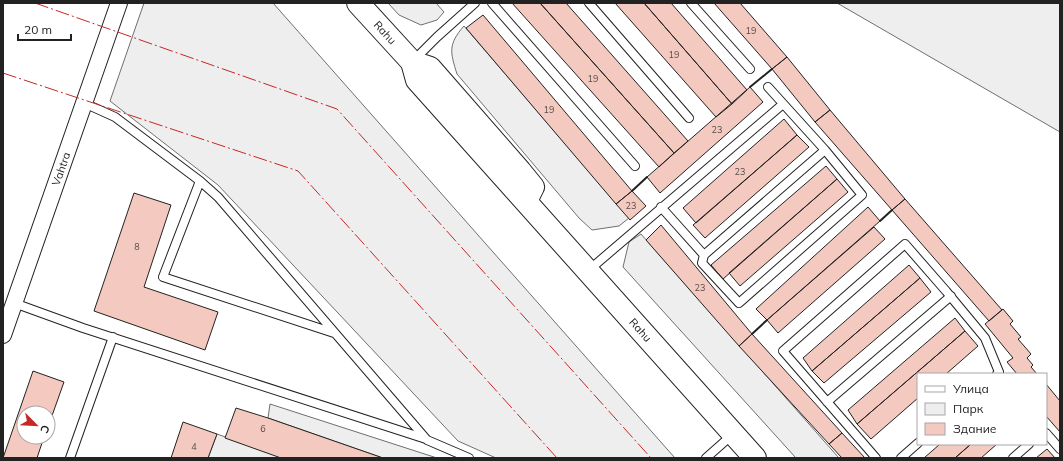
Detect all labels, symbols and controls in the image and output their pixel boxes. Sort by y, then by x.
scale bar [18,16,71,42]
street label: Rahu [371,18,399,47]
text: 20 m [24,22,52,37]
house number: 19 [746,25,756,36]
house number: 19 [669,49,679,60]
house number: 19 [588,73,598,84]
house number: 19 [544,104,554,115]
house number: 23 [712,124,722,135]
street label: Vahtra [49,150,73,187]
house number: 23 [735,166,745,177]
house number: 23 [626,200,636,211]
house number: 8 [134,241,140,252]
house number: 23 [695,282,705,293]
street label: Rahu [626,315,655,345]
legend [917,373,1047,445]
text: Улица [952,381,989,396]
text: Парк [953,401,984,416]
north arrow [16,405,56,445]
text: Здание [953,421,997,436]
text: С [37,423,53,436]
house number: 6 [260,423,266,434]
house number: 4 [191,441,197,452]

